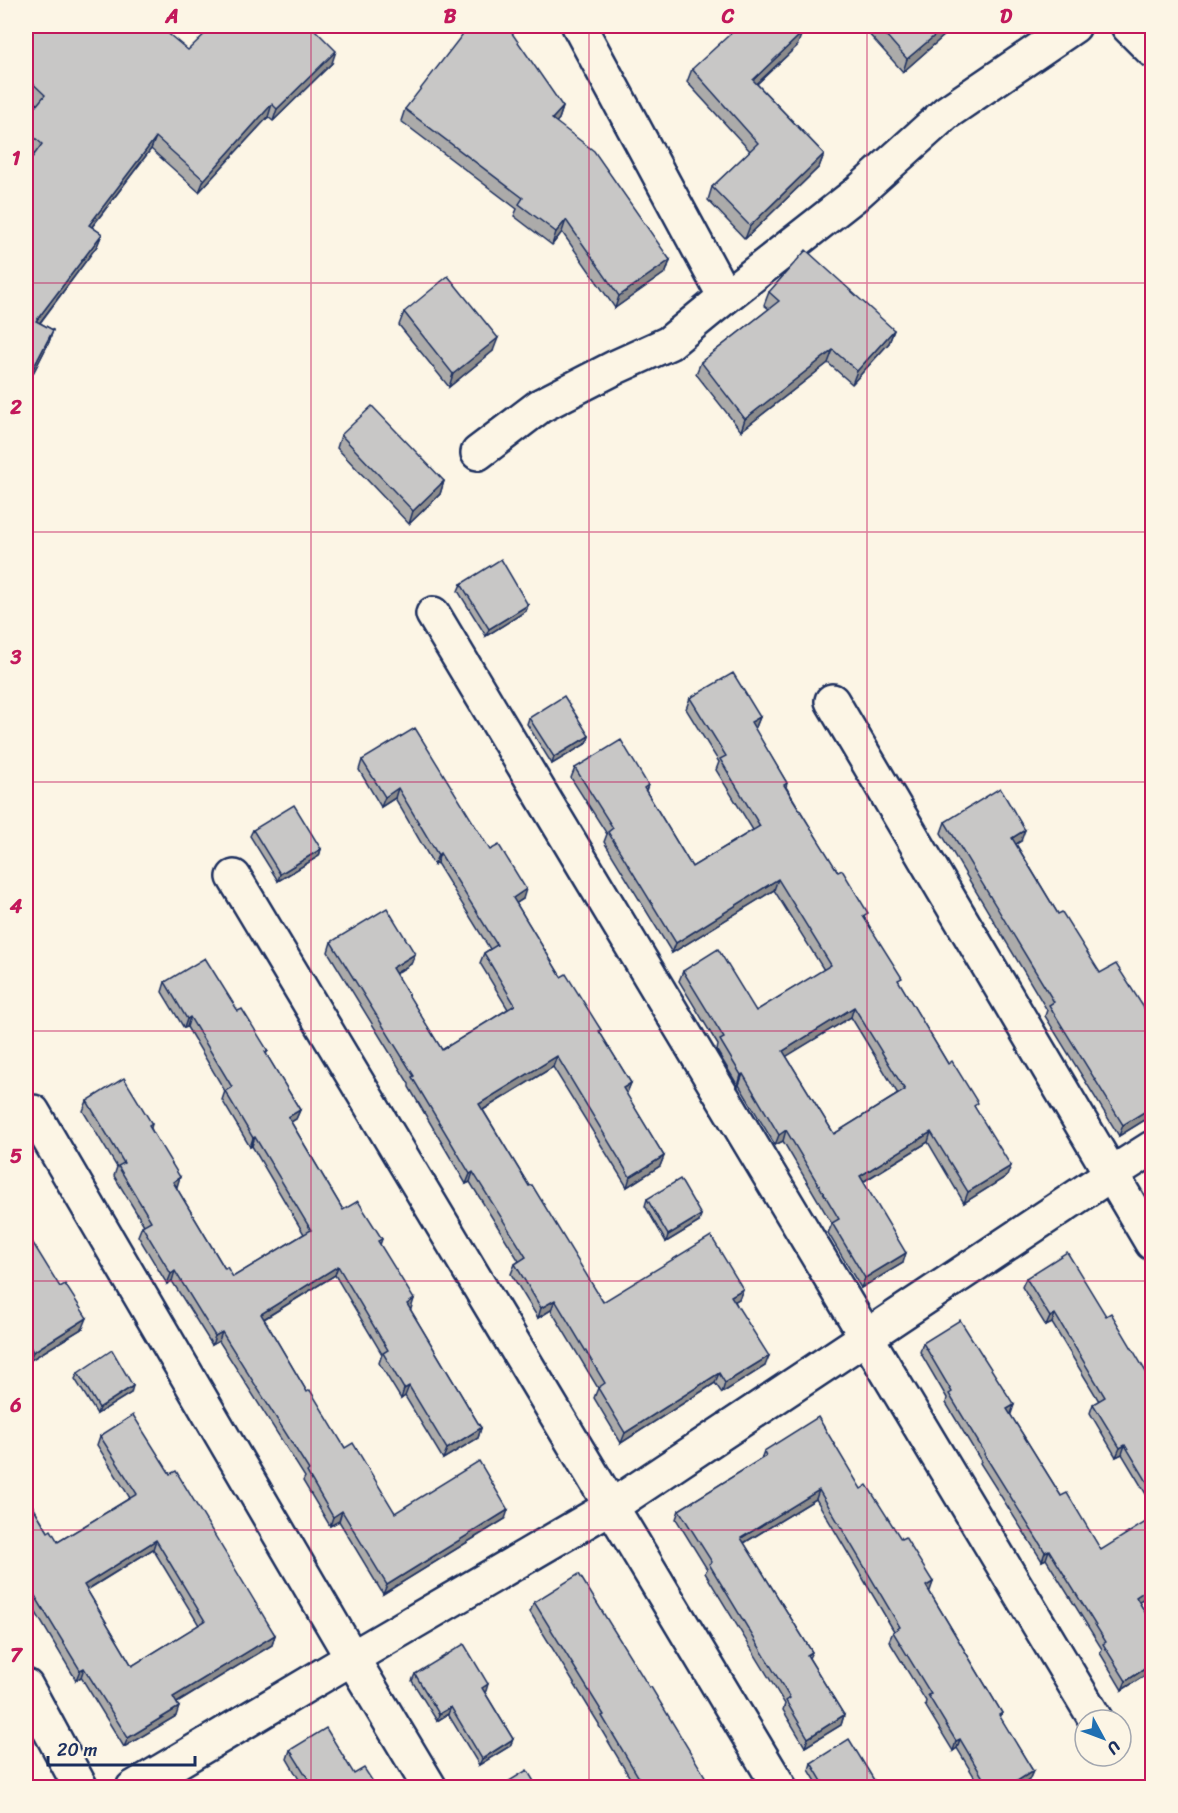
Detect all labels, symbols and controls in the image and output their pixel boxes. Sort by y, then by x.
text: A [164,0,179,34]
text: B [444,0,457,34]
text: C [721,0,735,34]
text: D [1000,0,1013,34]
text: 1 [12,141,21,176]
text: 2 [9,390,22,425]
text: 3 [10,640,22,675]
text: 4 [9,889,23,924]
text: 5 [10,1139,22,1174]
text: 6 [9,1388,22,1423]
text: 7 [10,1638,23,1673]
north arrow [1073,1708,1133,1768]
scale bar [48,1729,195,1767]
text: 20 m [57,1734,97,1766]
text: U [1099,1734,1128,1762]

